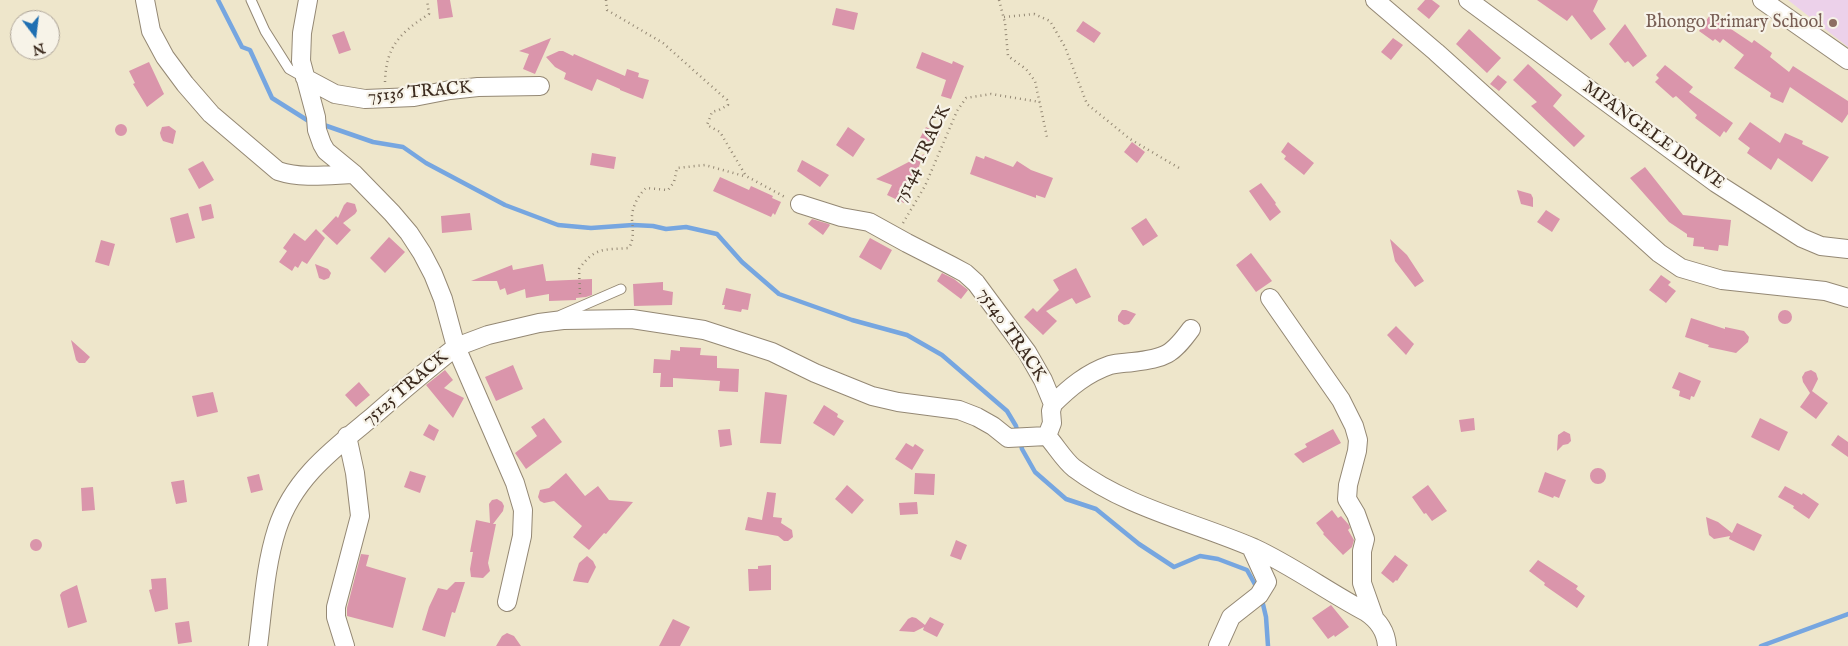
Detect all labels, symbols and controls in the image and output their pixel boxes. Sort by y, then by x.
north arrow [10,10,60,60]
place label: Bhongo Primary School [1645,12,1823,34]
marker: Bhongo Primary School [1827,17,1839,29]
text: N [30,38,47,59]
street label: MPANGELE DRIVE [1578,77,1728,195]
street label: 75136 TRACK [367,78,473,108]
street label: 75144 TRACK [890,102,956,208]
street label: 75140 TRACK [972,284,1050,386]
street label: 75125 TRACK [359,347,453,431]

